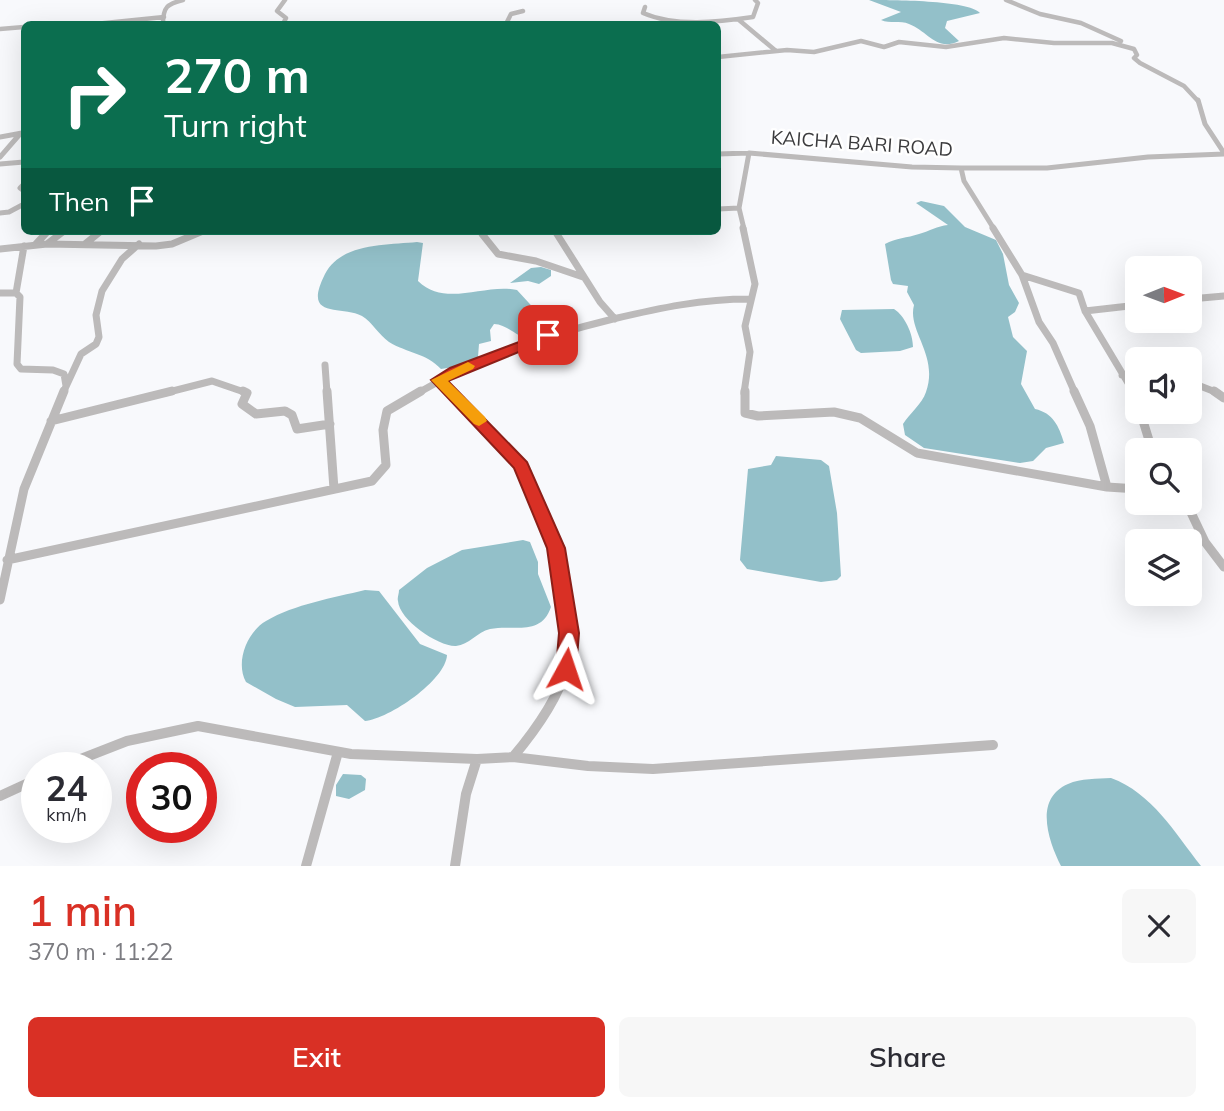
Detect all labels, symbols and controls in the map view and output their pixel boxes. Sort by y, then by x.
text: 270 m [164,44,310,105]
icon: right [49,49,140,140]
text: Turn right [164,105,307,145]
street label: KAICHA BARI ROAD [770,125,954,161]
icon: arrive [123,182,161,220]
text: Then [49,185,109,218]
north arrow [1125,256,1202,332]
map controls [1125,256,1202,606]
pin [518,305,578,365]
icon: arrive [529,316,567,354]
button: sound [1125,347,1202,424]
button: search [1125,438,1202,515]
button: layers [1125,529,1202,606]
position arrow [529,632,603,706]
speed limit sign: 30 [126,752,217,843]
text: 24 [45,766,88,810]
text: km/h [46,803,87,826]
text: 1 min [28,884,137,937]
button: close [1122,889,1196,963]
text: 370 m · 11:22 [28,937,173,966]
button: Exit [28,1017,605,1097]
button: Share [619,1017,1196,1097]

